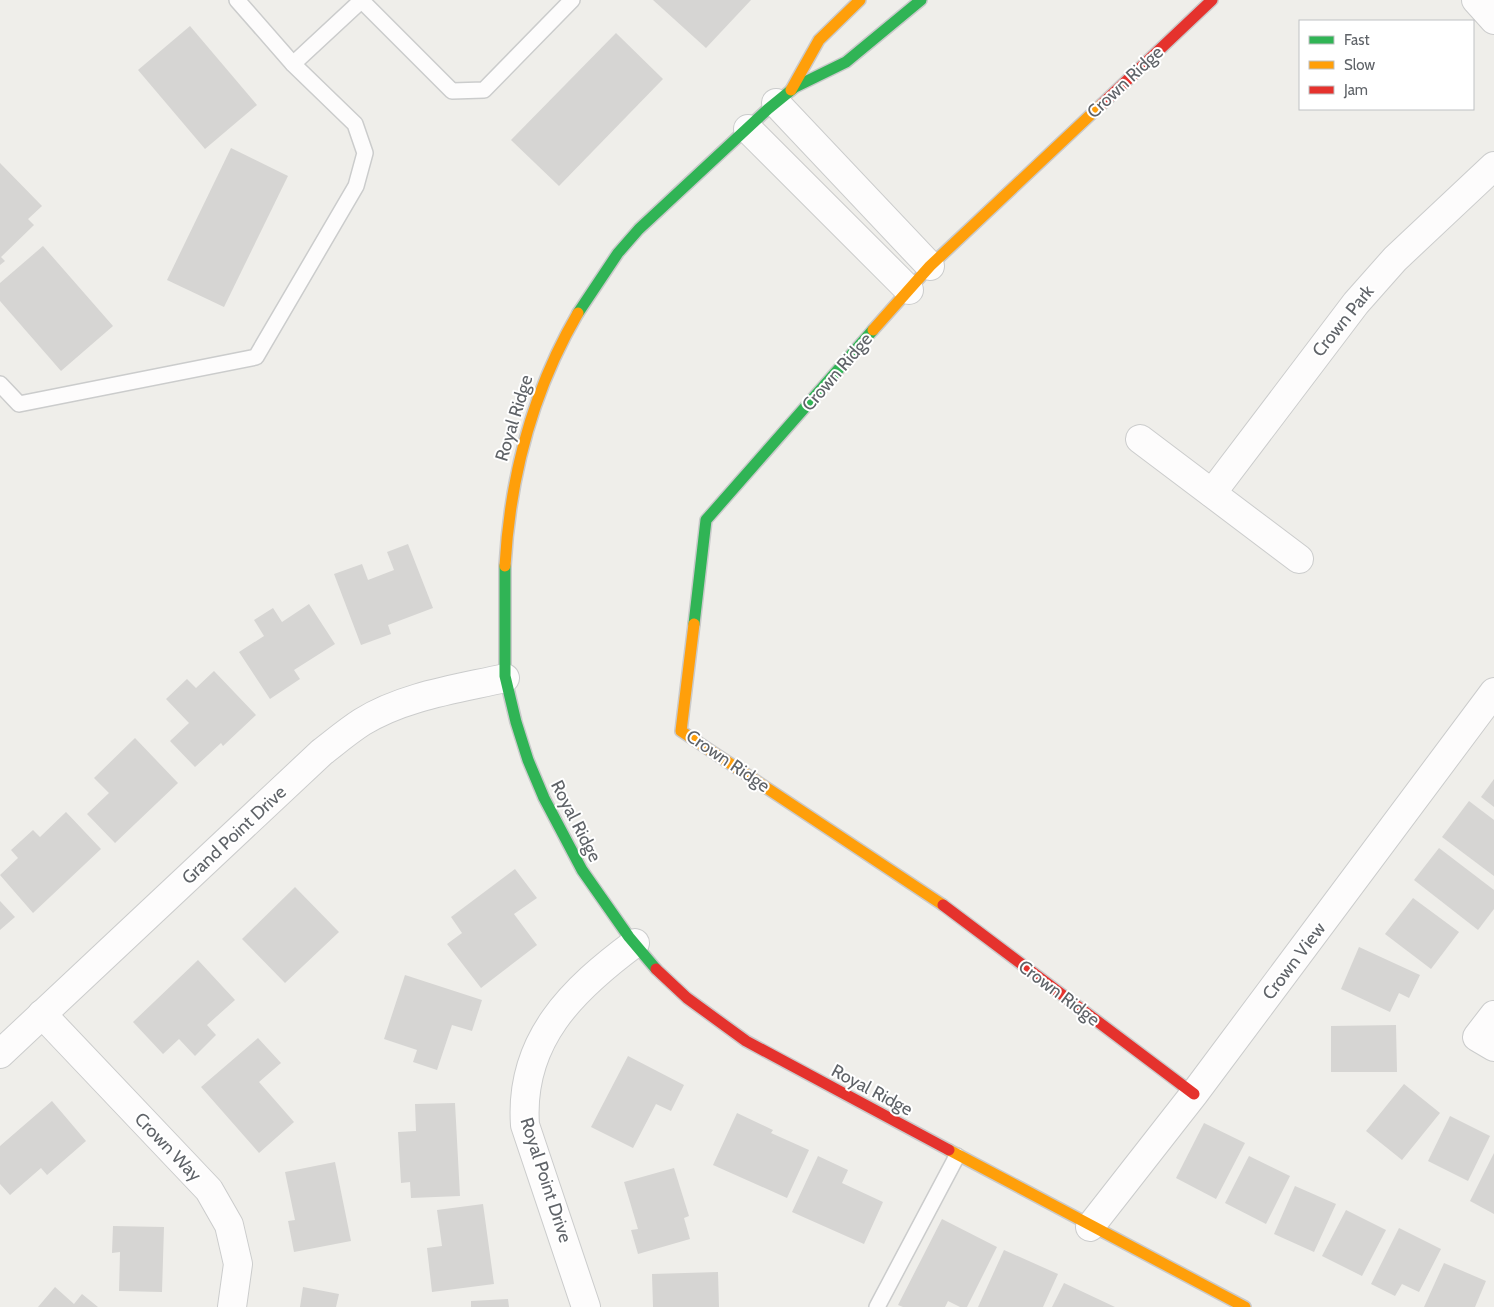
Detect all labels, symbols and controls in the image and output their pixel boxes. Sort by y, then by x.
legend [1299,20,1474,110]
text: Fast [1344,31,1369,49]
street label: Crown Ridge [1082,41,1168,123]
text: Slow [1344,56,1375,74]
text: Jam [1343,81,1368,99]
street label: Crown Park [1307,280,1379,361]
street label: Crown Ridge [797,329,877,415]
street label: Royal Ridge [490,372,538,464]
street label: Crown Ridge [682,725,774,797]
street label: Royal Ridge [546,776,606,866]
street label: Grand Point Drive [177,781,291,889]
street label: Crown View [1258,918,1330,1004]
street label: Crown Ridge [1014,955,1104,1031]
street label: Royal Ridge [828,1059,916,1121]
street label: Crown Way [130,1108,206,1186]
street label: Royal Point Drive [515,1115,577,1245]

